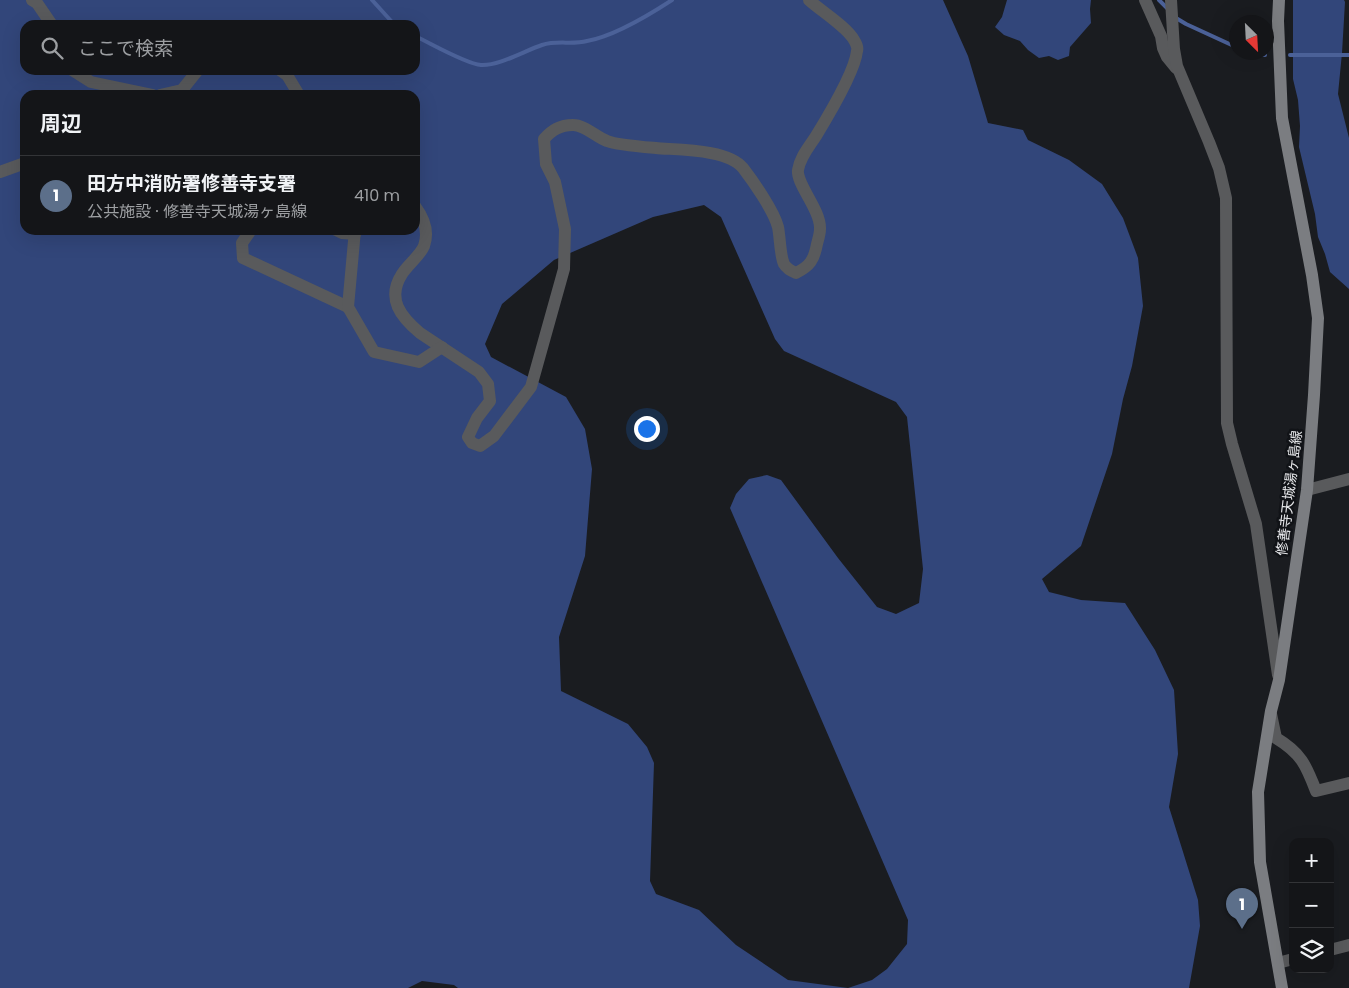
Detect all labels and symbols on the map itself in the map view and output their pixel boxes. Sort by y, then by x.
north arrow [1229,15,1274,60]
your location [634,416,660,442]
street label: 修善寺天城湯ヶ島線 [1271,429,1307,557]
pin: 1 [1226,888,1258,929]

